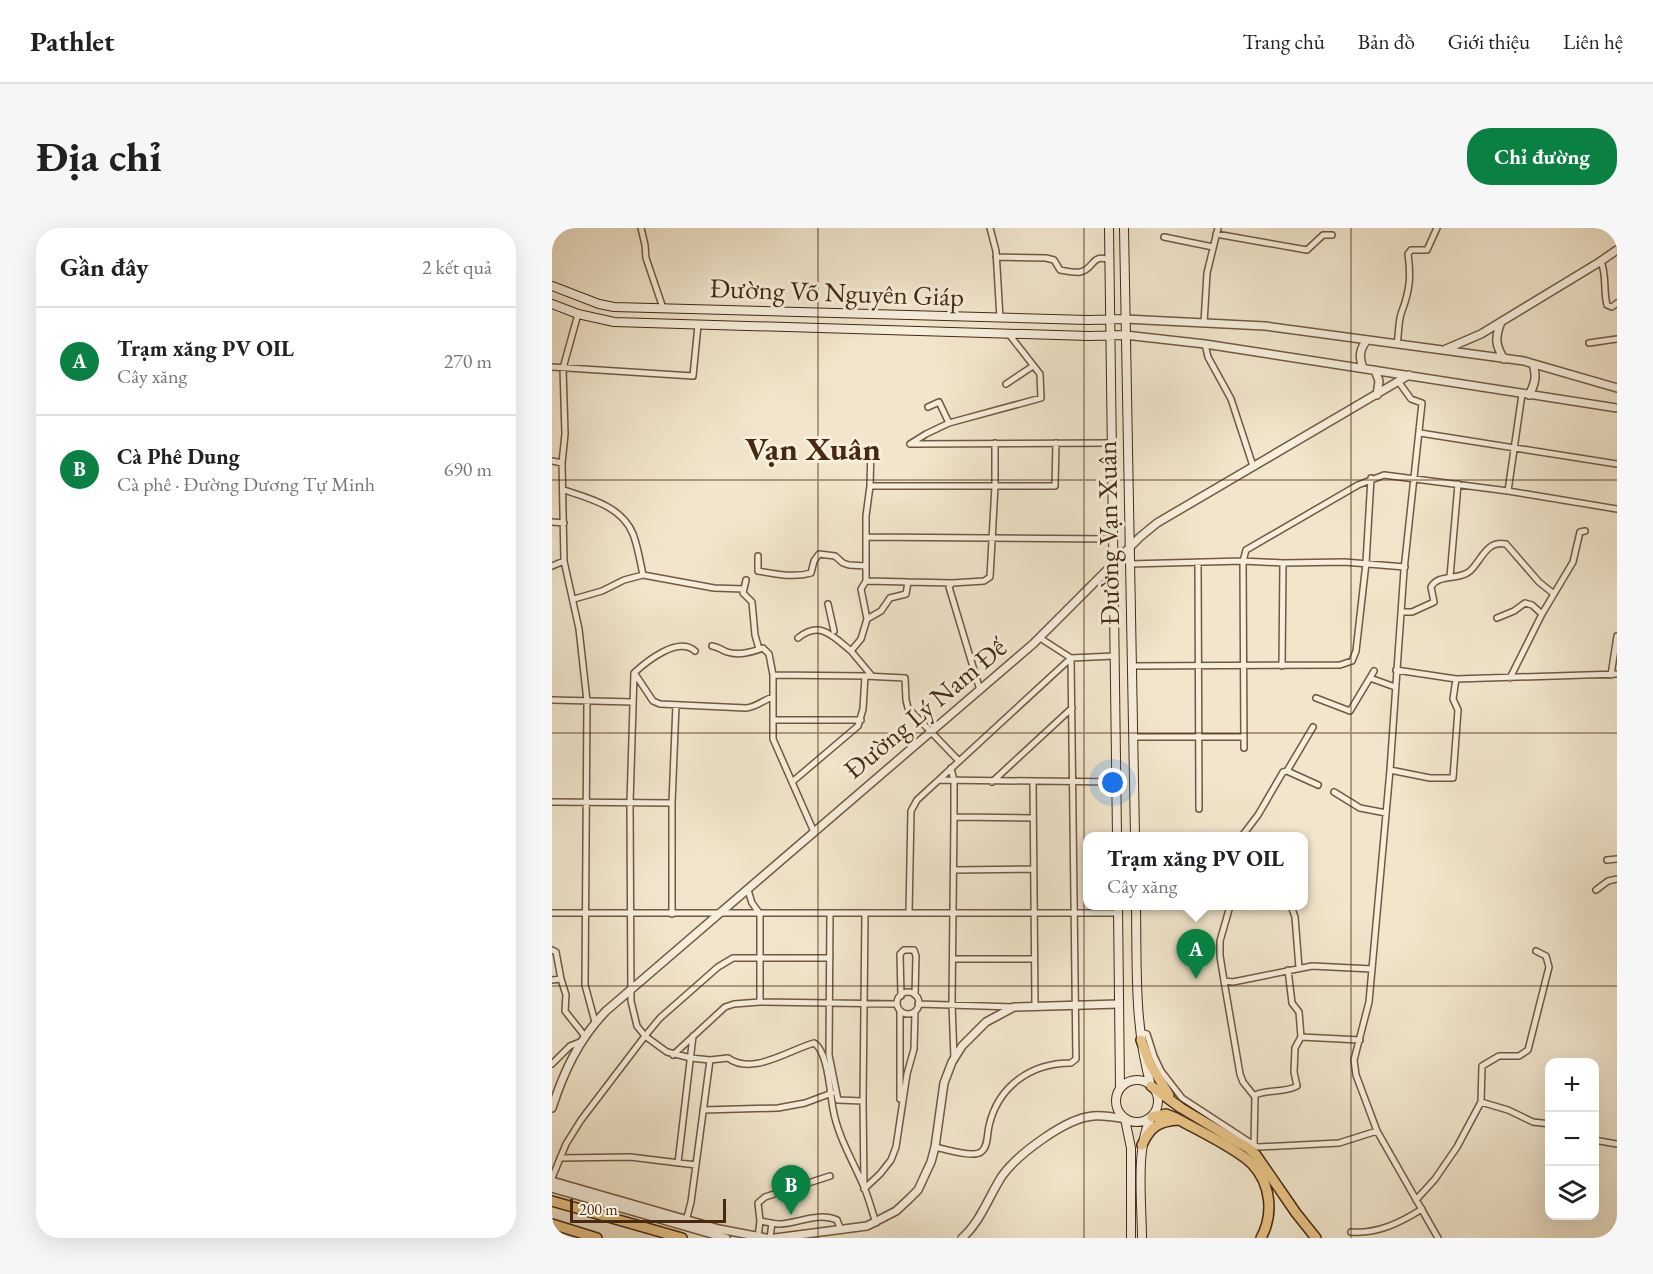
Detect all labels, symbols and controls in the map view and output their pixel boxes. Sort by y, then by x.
text: Pathlet [30,23,114,59]
text: Trang chủ [1243,28,1325,55]
text: Bản đồ [1358,28,1415,55]
text: Giới thiệu [1448,28,1530,55]
text: Liên hệ [1563,28,1623,55]
button: Chỉ đường [1467,128,1617,185]
text: Địa chỉ [36,129,162,184]
text: Gần đây [60,250,149,284]
text: 2 kết quả [422,254,492,280]
street label: Đường Võ Nguyên Giáp [709,270,965,314]
text: Trạm xăng PV OIL [117,334,294,363]
text: A [72,348,87,374]
text: 270 m [444,348,492,374]
text: Cây xăng [117,363,187,389]
district label: Vạn Xuân [745,427,881,470]
street label: Đường Vạn Xuân [1089,440,1127,626]
text: Cà Phê Dung [117,442,240,471]
text: B [73,456,86,482]
text: 690 m [444,456,492,482]
text: Cà phê · Đường Dương Tự Minh [117,471,375,497]
street label: Đường Lý Nam Đế [837,629,1015,786]
your location [1098,768,1127,797]
popup [1083,832,1308,910]
text: Trạm xăng PV OIL [1107,844,1284,873]
text: Cây xăng [1107,873,1177,899]
pin: A [1176,930,1216,979]
map controls [1545,1058,1599,1220]
button: + [1545,1058,1599,1112]
button: − [1545,1112,1599,1166]
pin: B [772,1166,810,1215]
button: layers [1545,1166,1599,1220]
scale bar [570,1196,726,1224]
text: 200 m [579,1199,618,1220]

